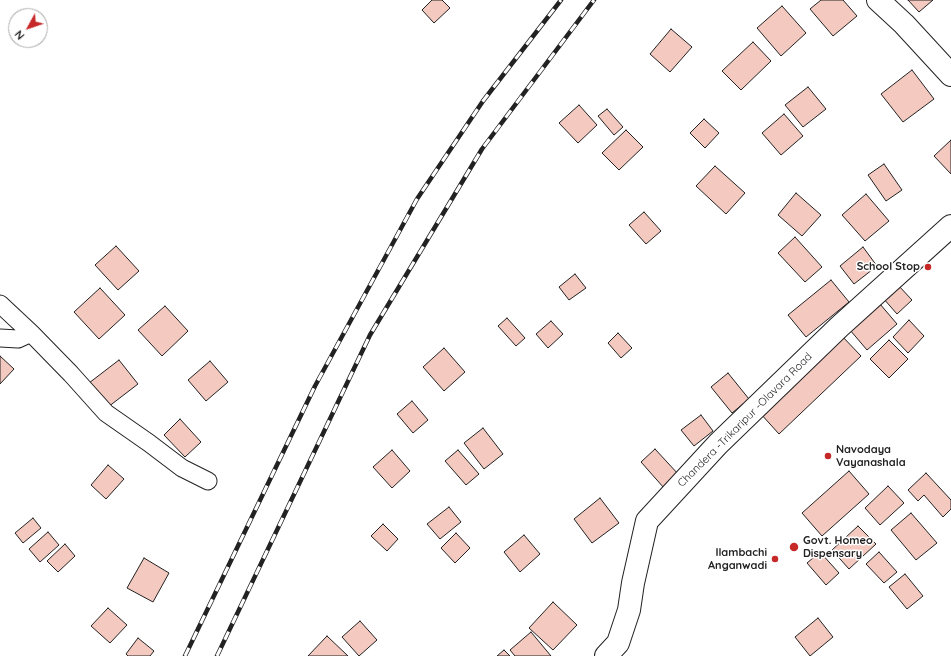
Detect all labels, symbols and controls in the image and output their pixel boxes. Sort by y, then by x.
north arrow [8,8,48,48]
text: N [12,27,28,43]
place label: School Stop [857,260,920,274]
marker: School Stop [923,262,933,272]
street label: Chandera -Trikaripur -Olavara Road [675,350,815,490]
place label: Navodaya Vayanashala [836,443,906,469]
marker: Navodaya Vayanashala [823,451,833,461]
place label: Govt. Homeo Dispensary [803,534,873,560]
marker: Govt. Homeo Dispensary [788,541,800,553]
place label: Ilambachi Anganwadi [708,546,767,572]
marker: Ilambachi Anganwadi [770,554,780,564]

